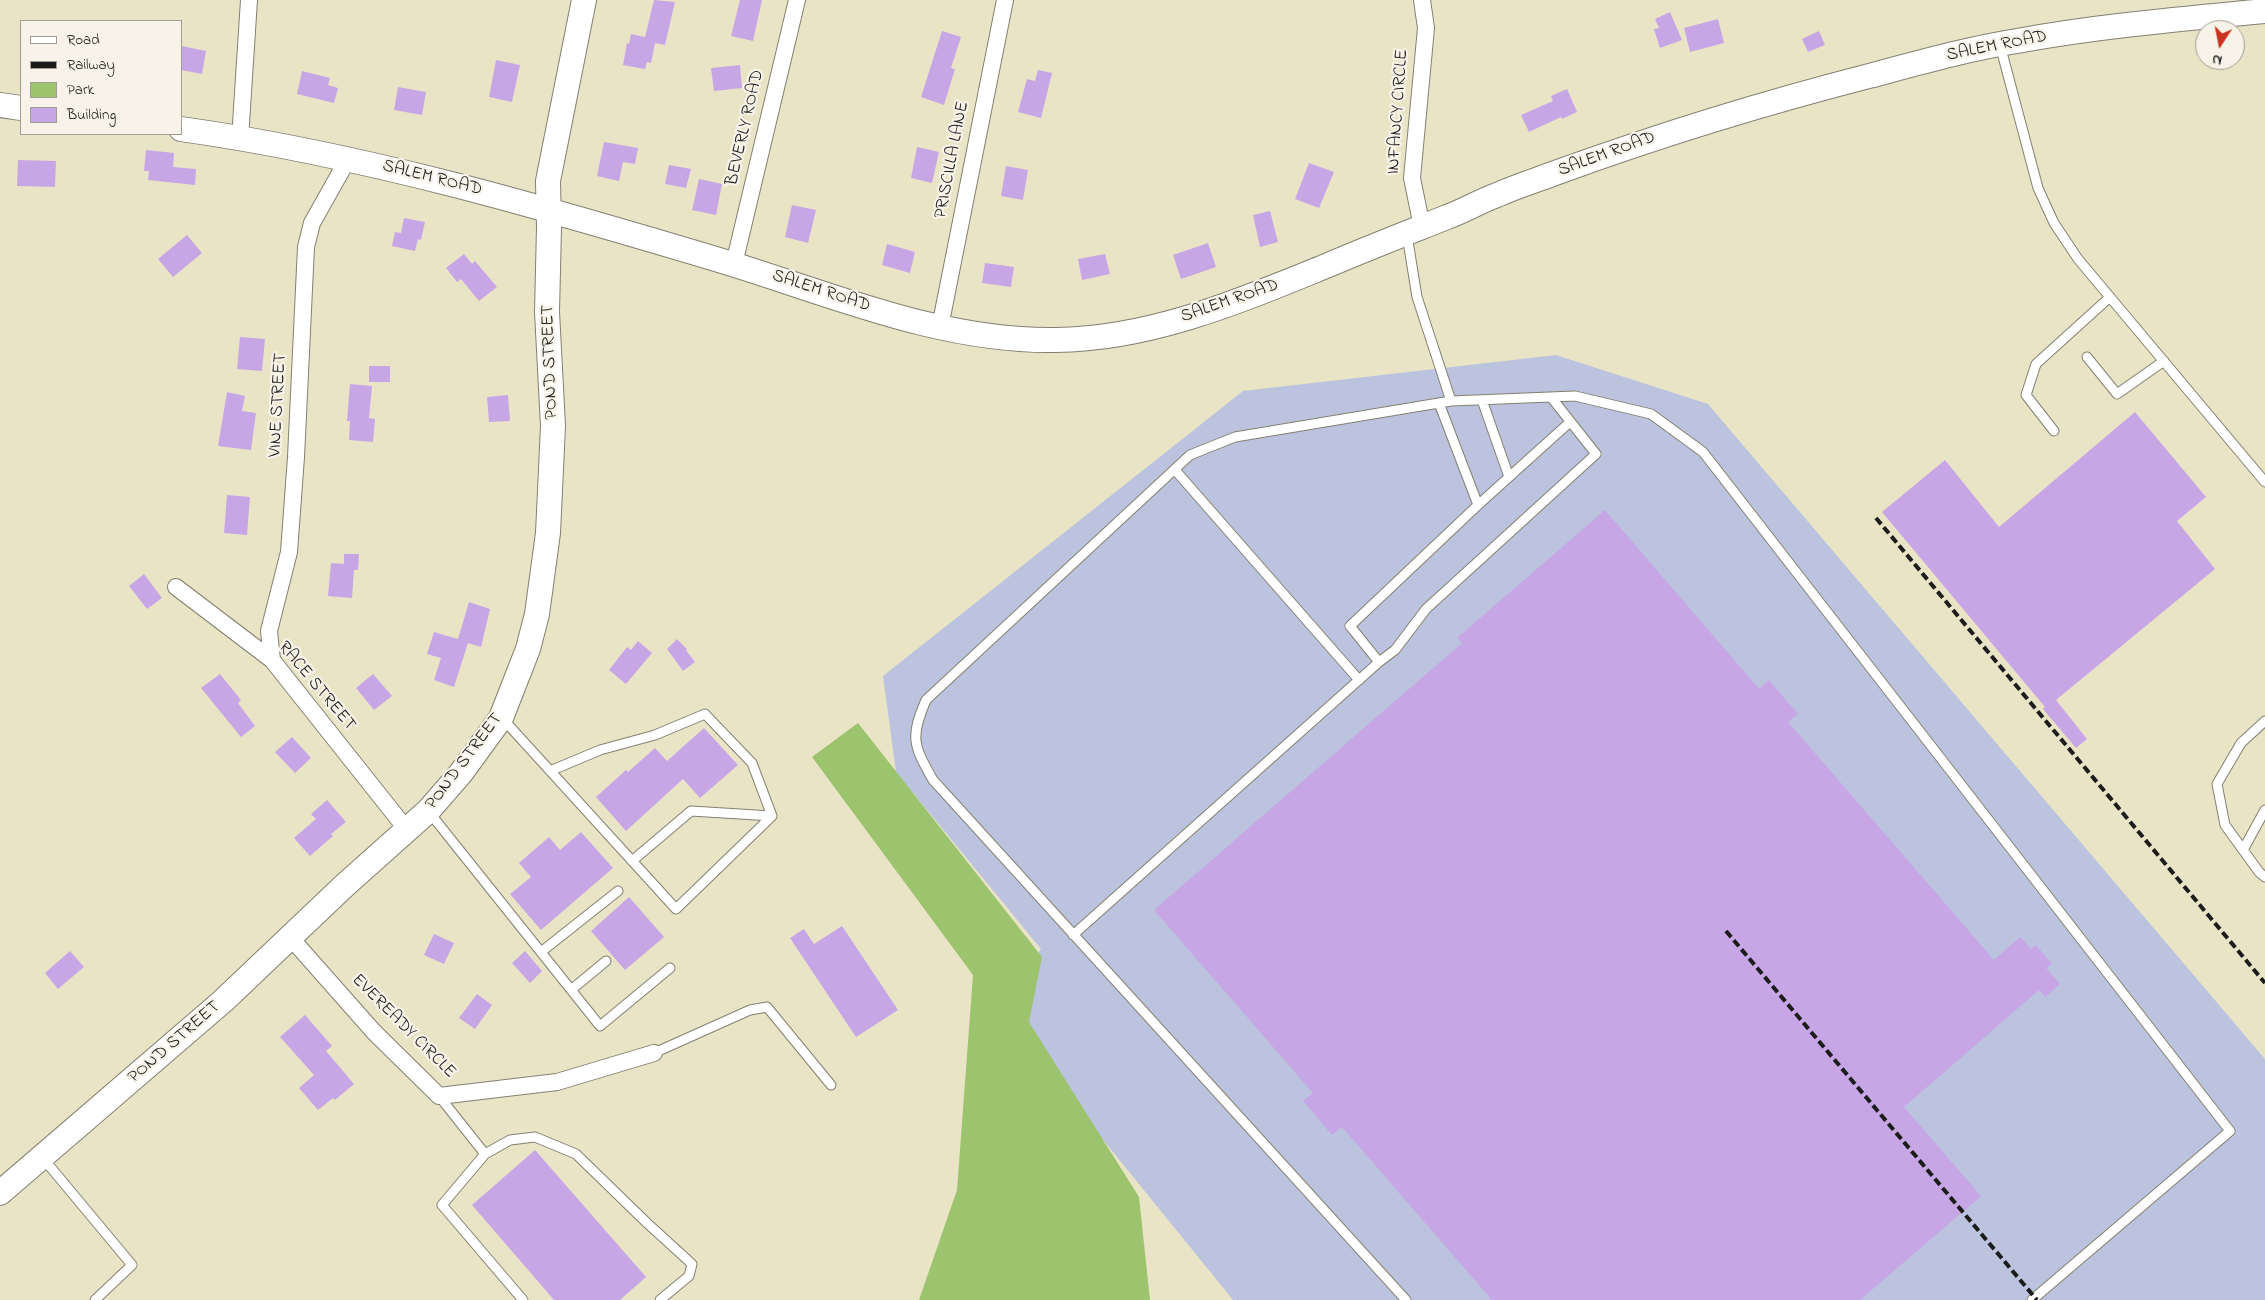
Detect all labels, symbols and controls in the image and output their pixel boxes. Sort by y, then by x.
legend [20,20,182,135]
north arrow [2195,20,2245,70]
street label: SALEM ROAD [1945,27,2049,67]
text: Road [67,29,100,51]
text: N [2211,48,2224,70]
street label: INFANCY CIRCLE [1384,49,1414,175]
text: Railway [67,54,115,76]
street label: BEVERLY ROAD [722,68,770,188]
text: Park [67,79,94,101]
street label: PRISCILLA LANE [931,100,975,220]
text: Building [67,104,116,126]
street label: SALEM ROAD [1555,127,1659,183]
street label: SALEM ROAD [380,156,484,202]
street label: SALEM ROAD [769,266,873,318]
street label: SALEM ROAD [1178,275,1282,329]
street label: POND STREET [538,304,564,420]
street label: VINE STREET [265,352,293,458]
street label: RACE STREET [272,638,360,736]
street label: POND STREET [422,710,508,814]
street label: EVEREADY CIRCLE [346,970,460,1084]
street label: POND STREET [125,997,225,1089]

